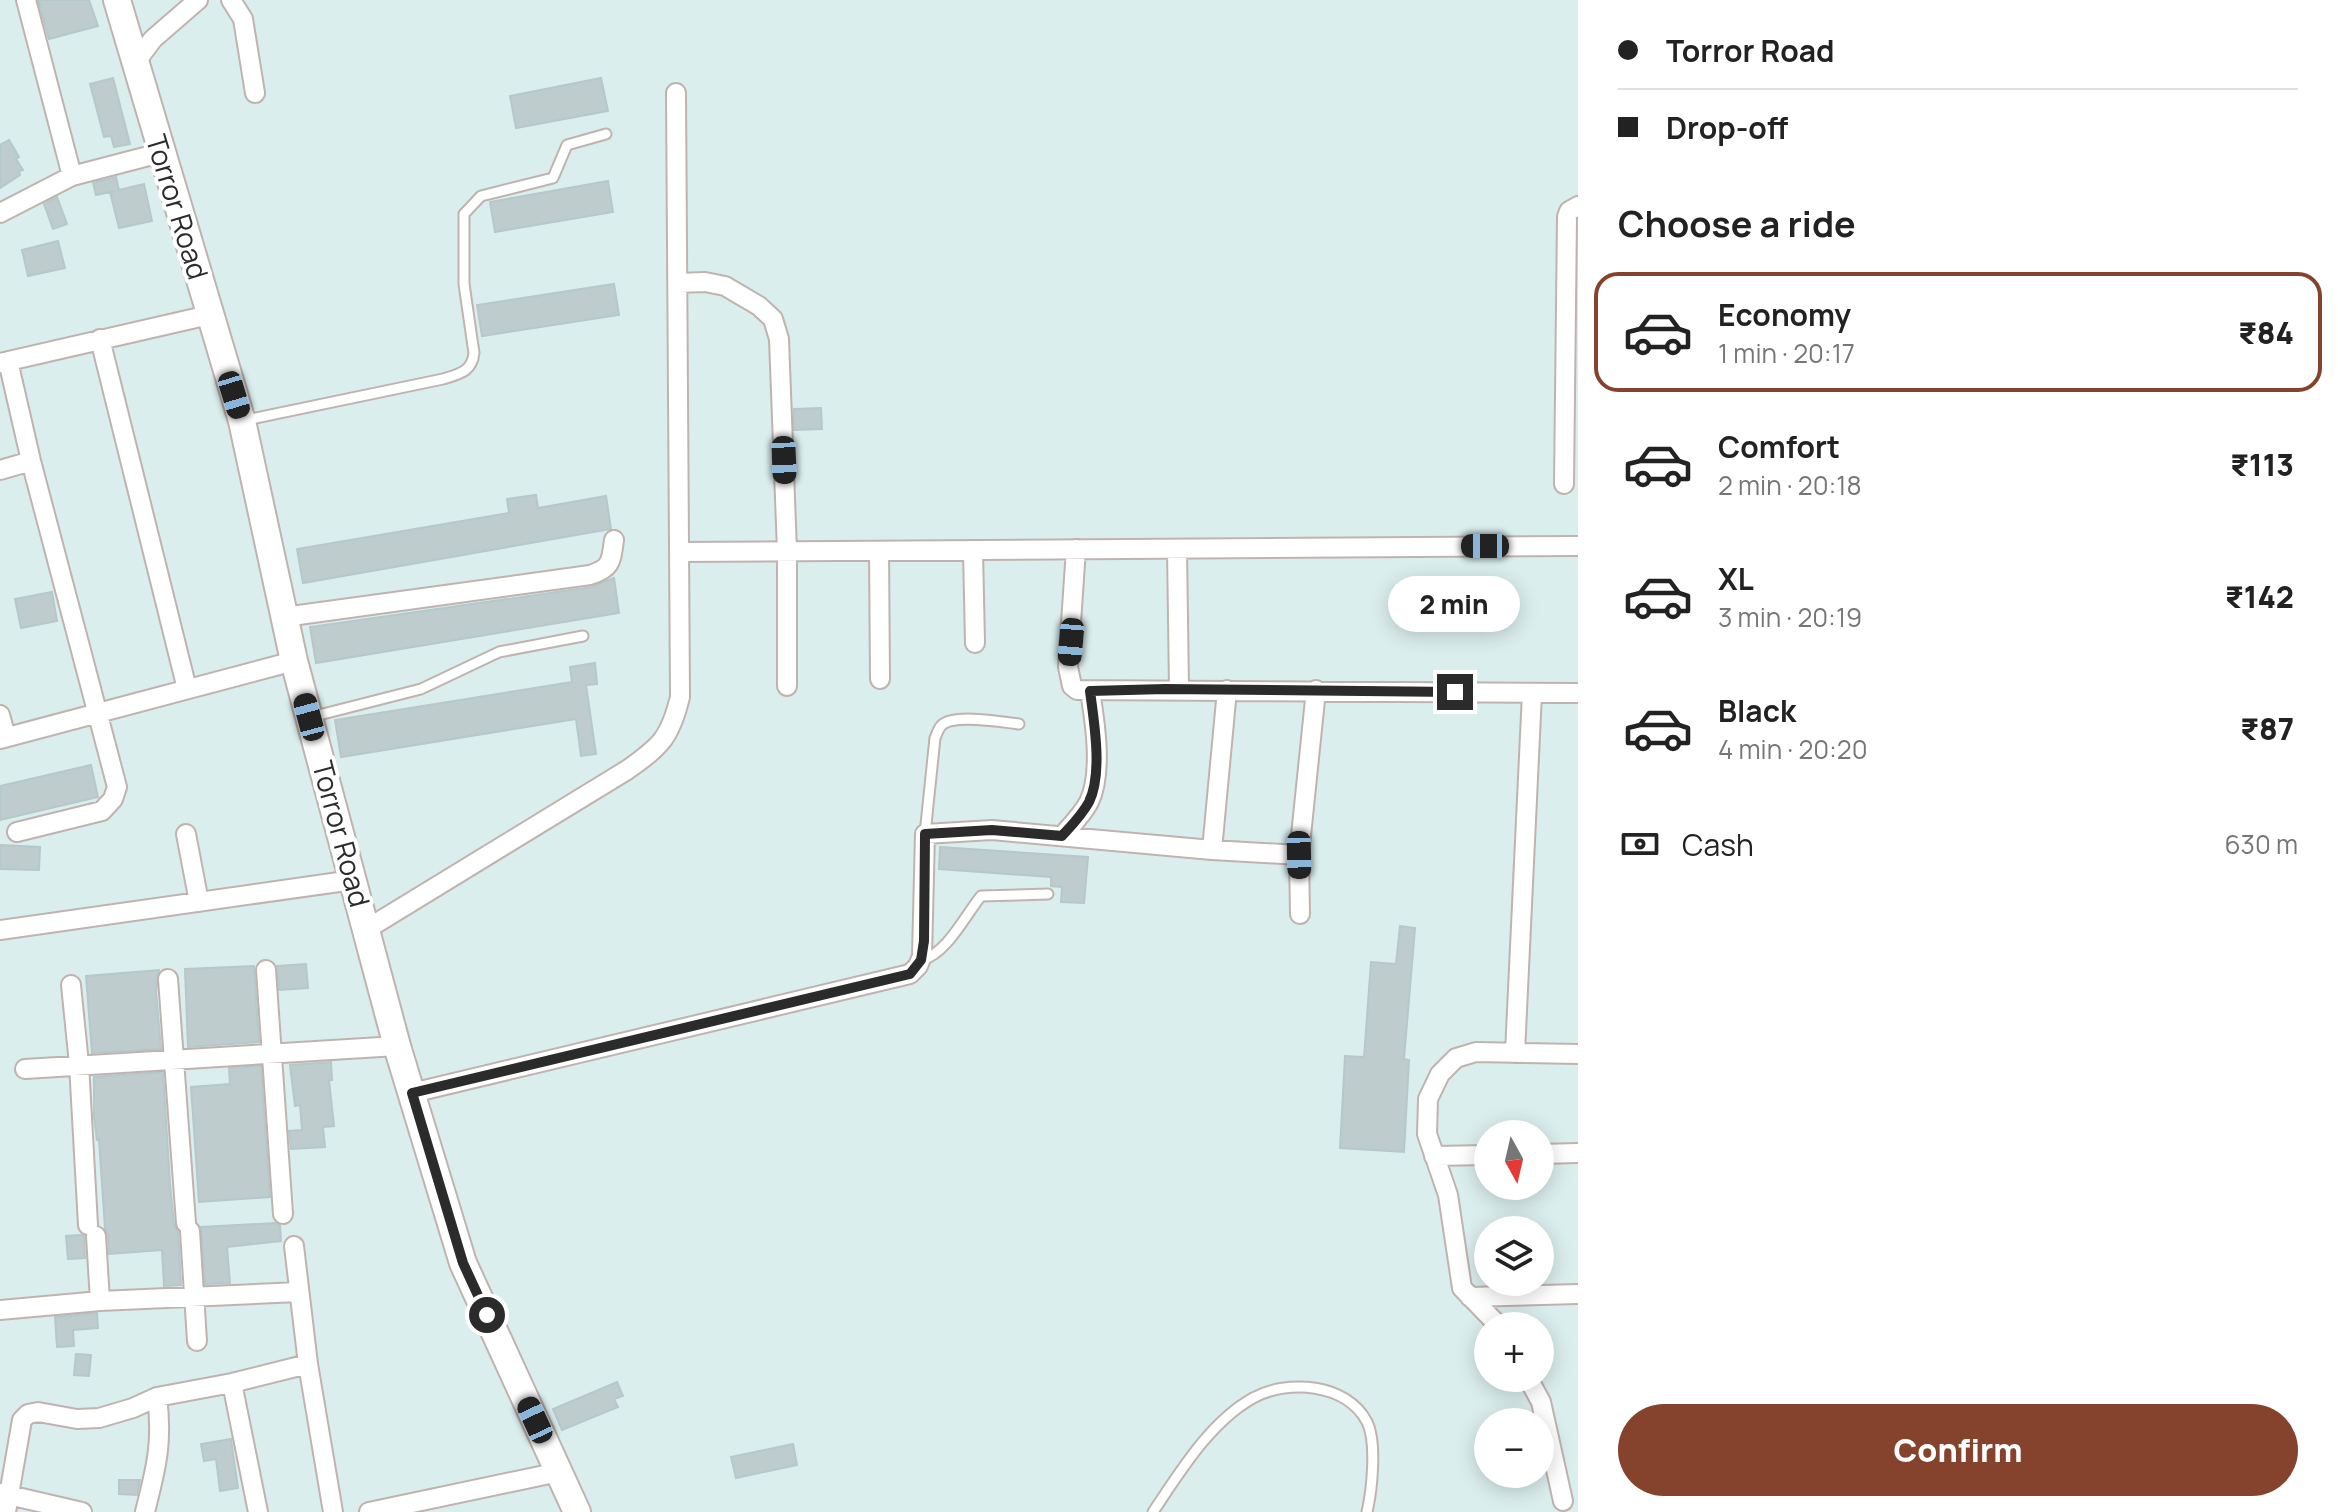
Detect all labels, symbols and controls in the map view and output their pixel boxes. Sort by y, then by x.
text: Torror Road [1666,30,1835,71]
text: Drop-off [1666,107,1788,148]
street label: Torror Road [138,130,218,284]
text: Choose a ride [1618,199,1856,248]
text: Economy [1718,294,1851,335]
icon: car [1622,296,1694,368]
text: ₹84 [2238,312,2294,353]
text: 1 min · 20:17 [1718,335,1855,371]
car [216,369,252,421]
text: Comfort [1718,426,1840,467]
icon: car [1622,428,1694,500]
car [771,436,797,484]
text: ₹113 [2230,444,2294,485]
text: 2 min · 20:18 [1718,467,1862,503]
car [1461,534,1509,558]
text: XL [1718,558,1754,599]
icon: car [1622,560,1694,632]
callout: 2 min [1389,576,1521,632]
text: ₹142 [2225,576,2294,617]
text: 2 min [1420,586,1488,622]
text: 3 min · 20:19 [1718,599,1862,635]
car [1057,617,1085,667]
route end [1437,674,1473,710]
text: Black [1718,690,1796,731]
car [291,691,327,743]
icon: car [1622,692,1694,764]
text: ₹87 [2240,708,2294,749]
text: 4 min · 20:20 [1718,731,1868,767]
street label: Torror Road [304,757,380,911]
icon: cash [1618,822,1662,866]
text: Cash [1682,824,1754,865]
text: 630 m [2224,826,2298,862]
car [1287,831,1311,879]
north arrow [1474,1120,1554,1200]
map controls [1474,1120,1554,1488]
button: layers [1474,1216,1554,1296]
route start [469,1297,505,1333]
button: + [1474,1312,1554,1392]
car [514,1393,556,1447]
button: Confirm [1618,1404,2298,1496]
button: − [1474,1408,1554,1488]

